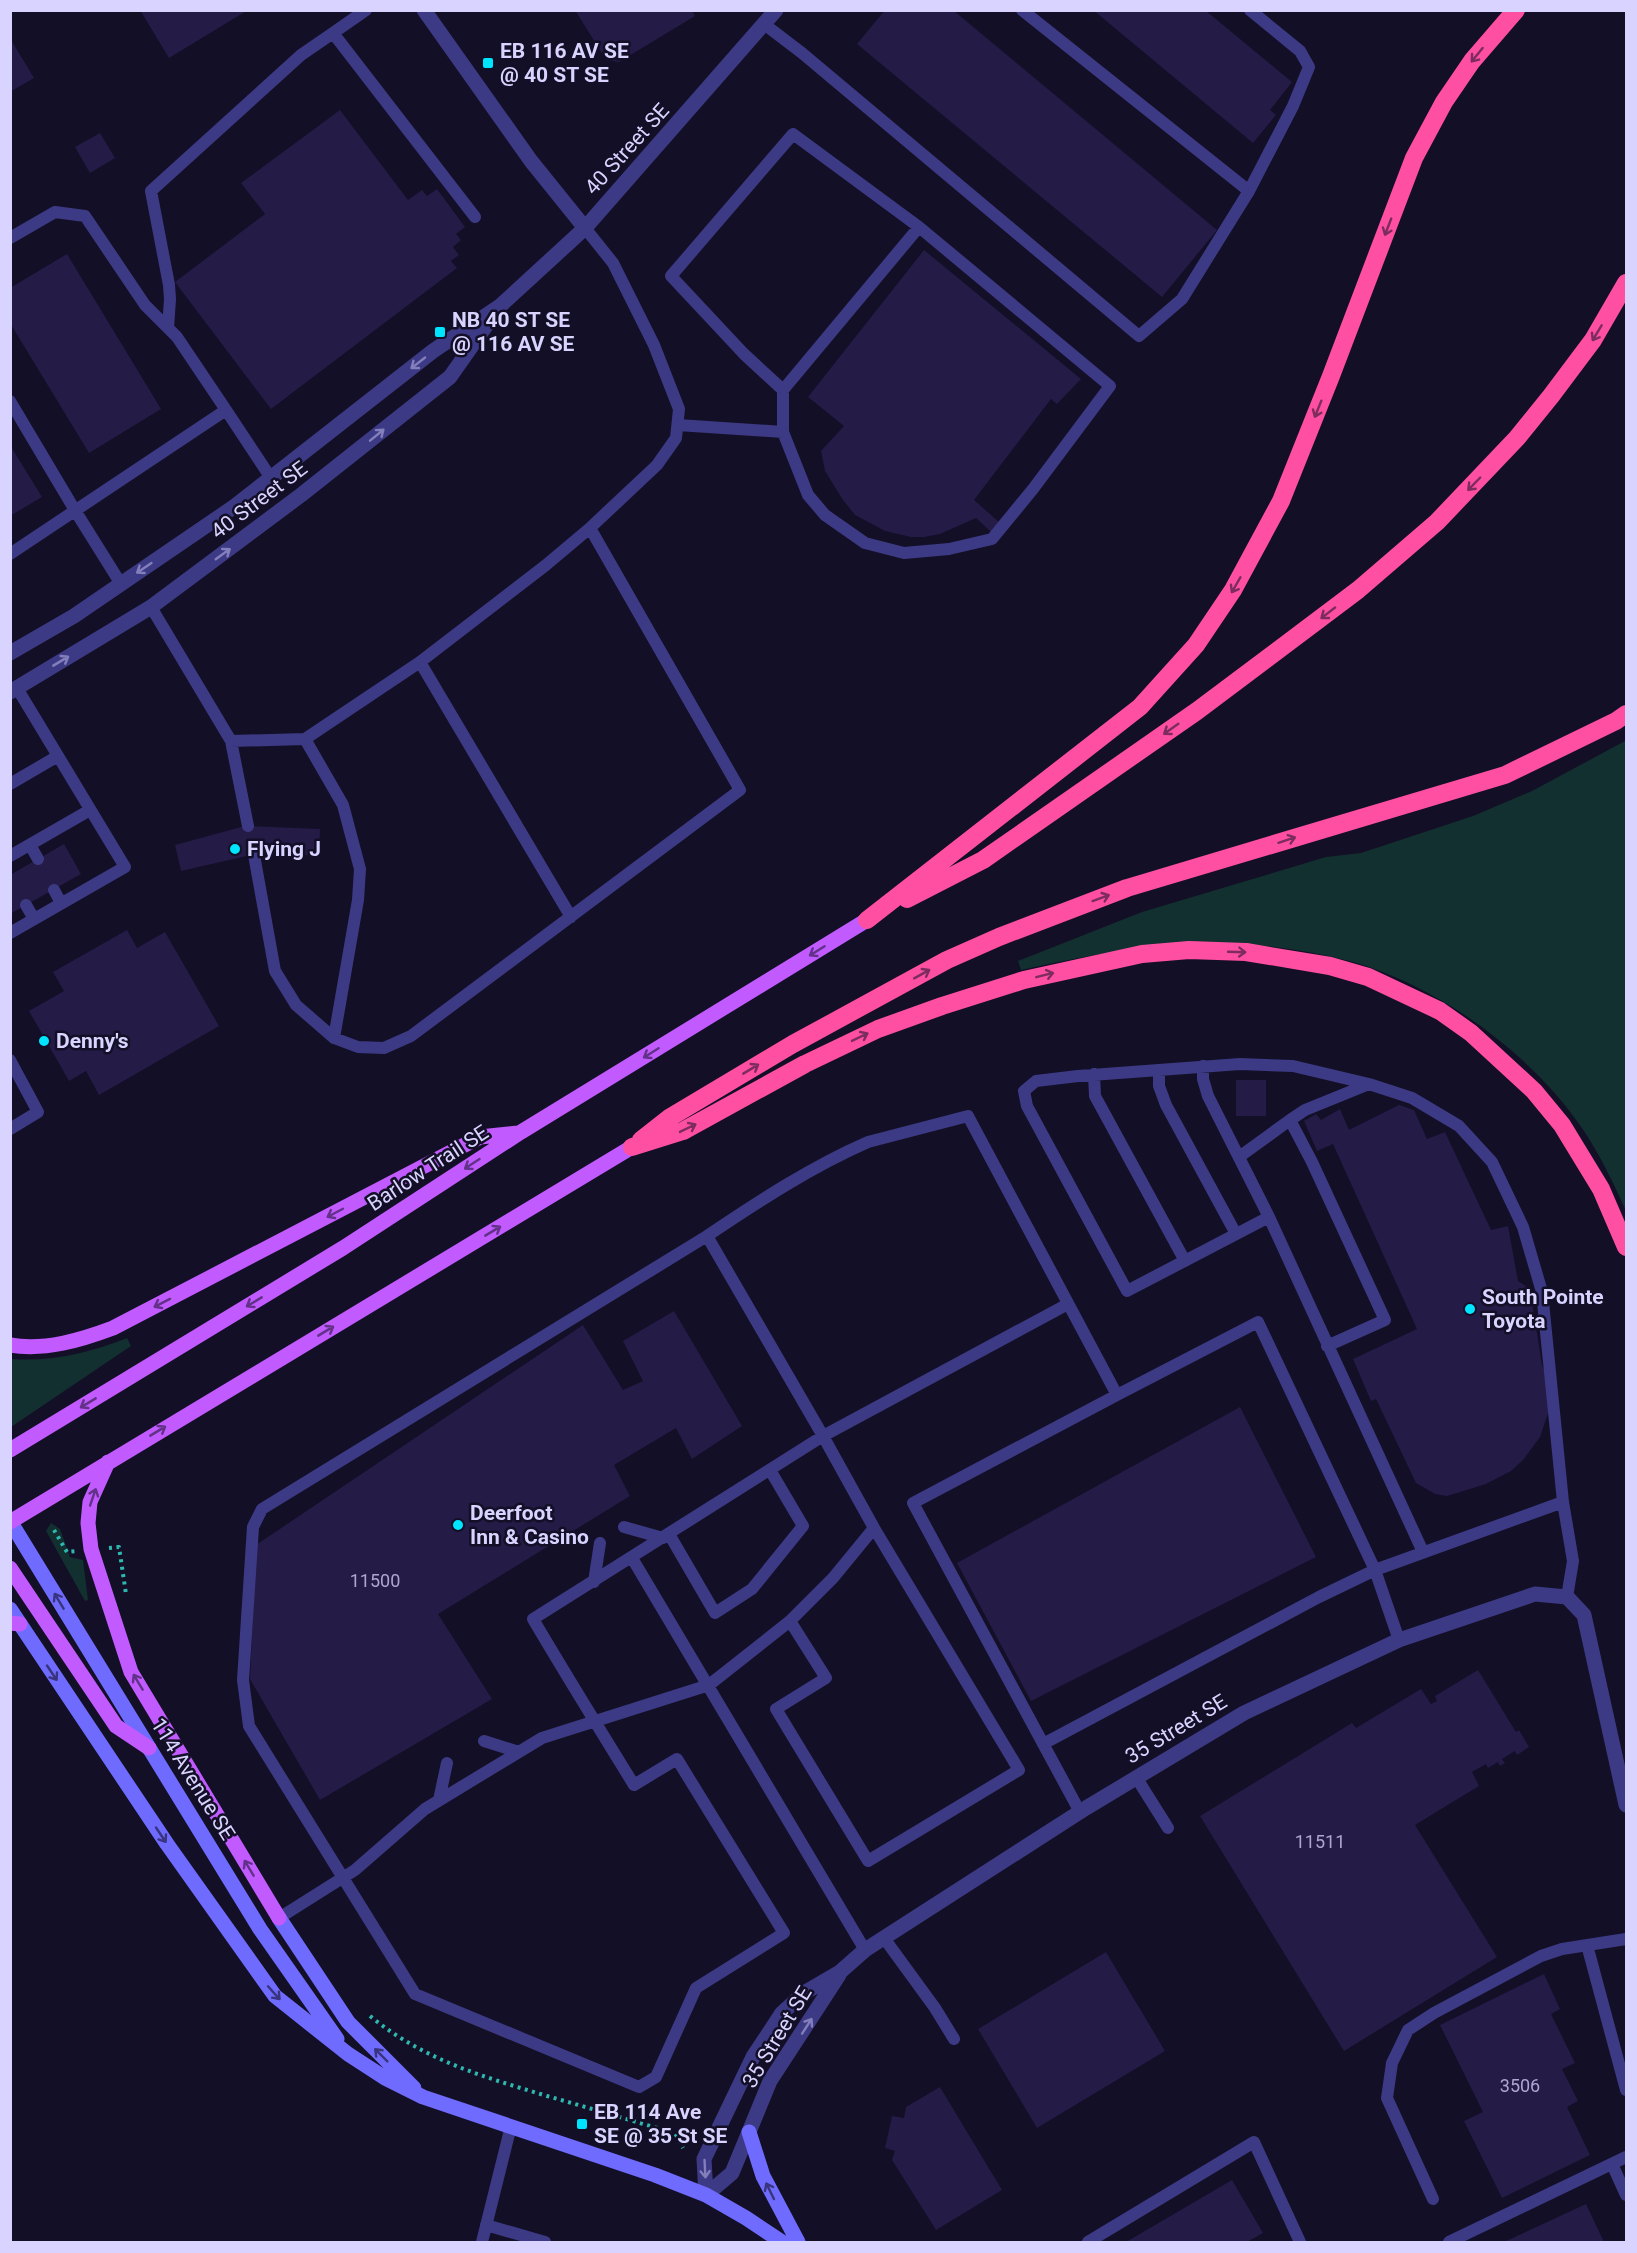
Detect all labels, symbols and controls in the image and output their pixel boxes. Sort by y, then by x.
place label: EB 116 AV SE @ 40 ST SE [500,39,629,87]
one-way arrow [1471,47,1484,63]
marker: EB 116 AV SE @ 40 ST SE [481,56,495,70]
street label: 40 Street SE [580,99,674,199]
one-way arrow [1382,217,1393,236]
place label: NB 40 ST SE @ 116 AV SE [452,308,575,356]
one-way arrow [1590,324,1602,341]
marker: NB 40 ST SE @ 116 AV SE [433,325,447,339]
one-way arrow [410,356,426,369]
one-way arrow [1312,399,1323,418]
one-way arrow [369,428,385,441]
street label: 40 Street SE [206,456,312,544]
one-way arrow [1466,477,1481,492]
one-way arrow [214,547,230,560]
one-way arrow [136,562,153,574]
one-way arrow [1229,576,1241,593]
one-way arrow [1320,607,1336,620]
one-way arrow [52,655,69,667]
one-way arrow [1164,723,1180,735]
one-way arrow [1277,834,1296,845]
place label: Flying J [247,837,321,861]
marker: Flying J [228,842,242,856]
one-way arrow [1091,891,1110,902]
one-way arrow [809,945,826,957]
one-way arrow [1227,946,1247,957]
one-way arrow [912,968,930,979]
one-way arrow [1035,969,1054,981]
place label: Denny's [56,1029,129,1053]
one-way arrow [851,1031,869,1043]
marker: Denny's [37,1034,51,1048]
one-way arrow [643,1047,660,1059]
one-way arrow [742,1063,759,1075]
street label: Barlow Trail SE [363,1120,493,1216]
one-way arrow [678,1122,696,1133]
one-way arrow [464,1158,481,1170]
one-way arrow [327,1207,344,1219]
one-way arrow [484,1225,501,1237]
place label: South Pointe Toyota [1482,1285,1604,1333]
one-way arrow [246,1296,263,1308]
one-way arrow [154,1297,171,1309]
marker: South Pointe Toyota [1463,1302,1477,1316]
one-way arrow [317,1325,334,1337]
one-way arrow [80,1398,97,1410]
one-way arrow [149,1425,166,1437]
one-way arrow [88,1488,99,1506]
place label: Deerfoot Inn & Casino [470,1501,589,1549]
marker: Deerfoot Inn & Casino [451,1518,465,1532]
house number: 11500 [350,1570,400,1591]
one-way arrow [52,1592,65,1609]
one-way arrow [46,1664,58,1681]
one-way arrow [131,1674,143,1691]
street label: 35 Street SE [1121,1689,1231,1769]
street label: 114 Avenue SE [146,1714,240,1844]
one-way arrow [155,1826,167,1843]
house number: 11511 [1295,1831,1345,1852]
one-way arrow [243,1860,255,1877]
street label: 35 Street SE [737,1982,817,2092]
one-way arrow [267,1986,281,2001]
one-way arrow [801,2018,813,2035]
one-way arrow [374,2048,389,2063]
house number: 3506 [1500,2075,1540,2096]
place label: EB 114 Ave SE @ 35 St SE [594,2100,728,2148]
marker: EB 114 Ave SE @ 35 St SE [575,2117,589,2131]
one-way arrow [699,2159,710,2179]
one-way arrow [764,2182,776,2200]

